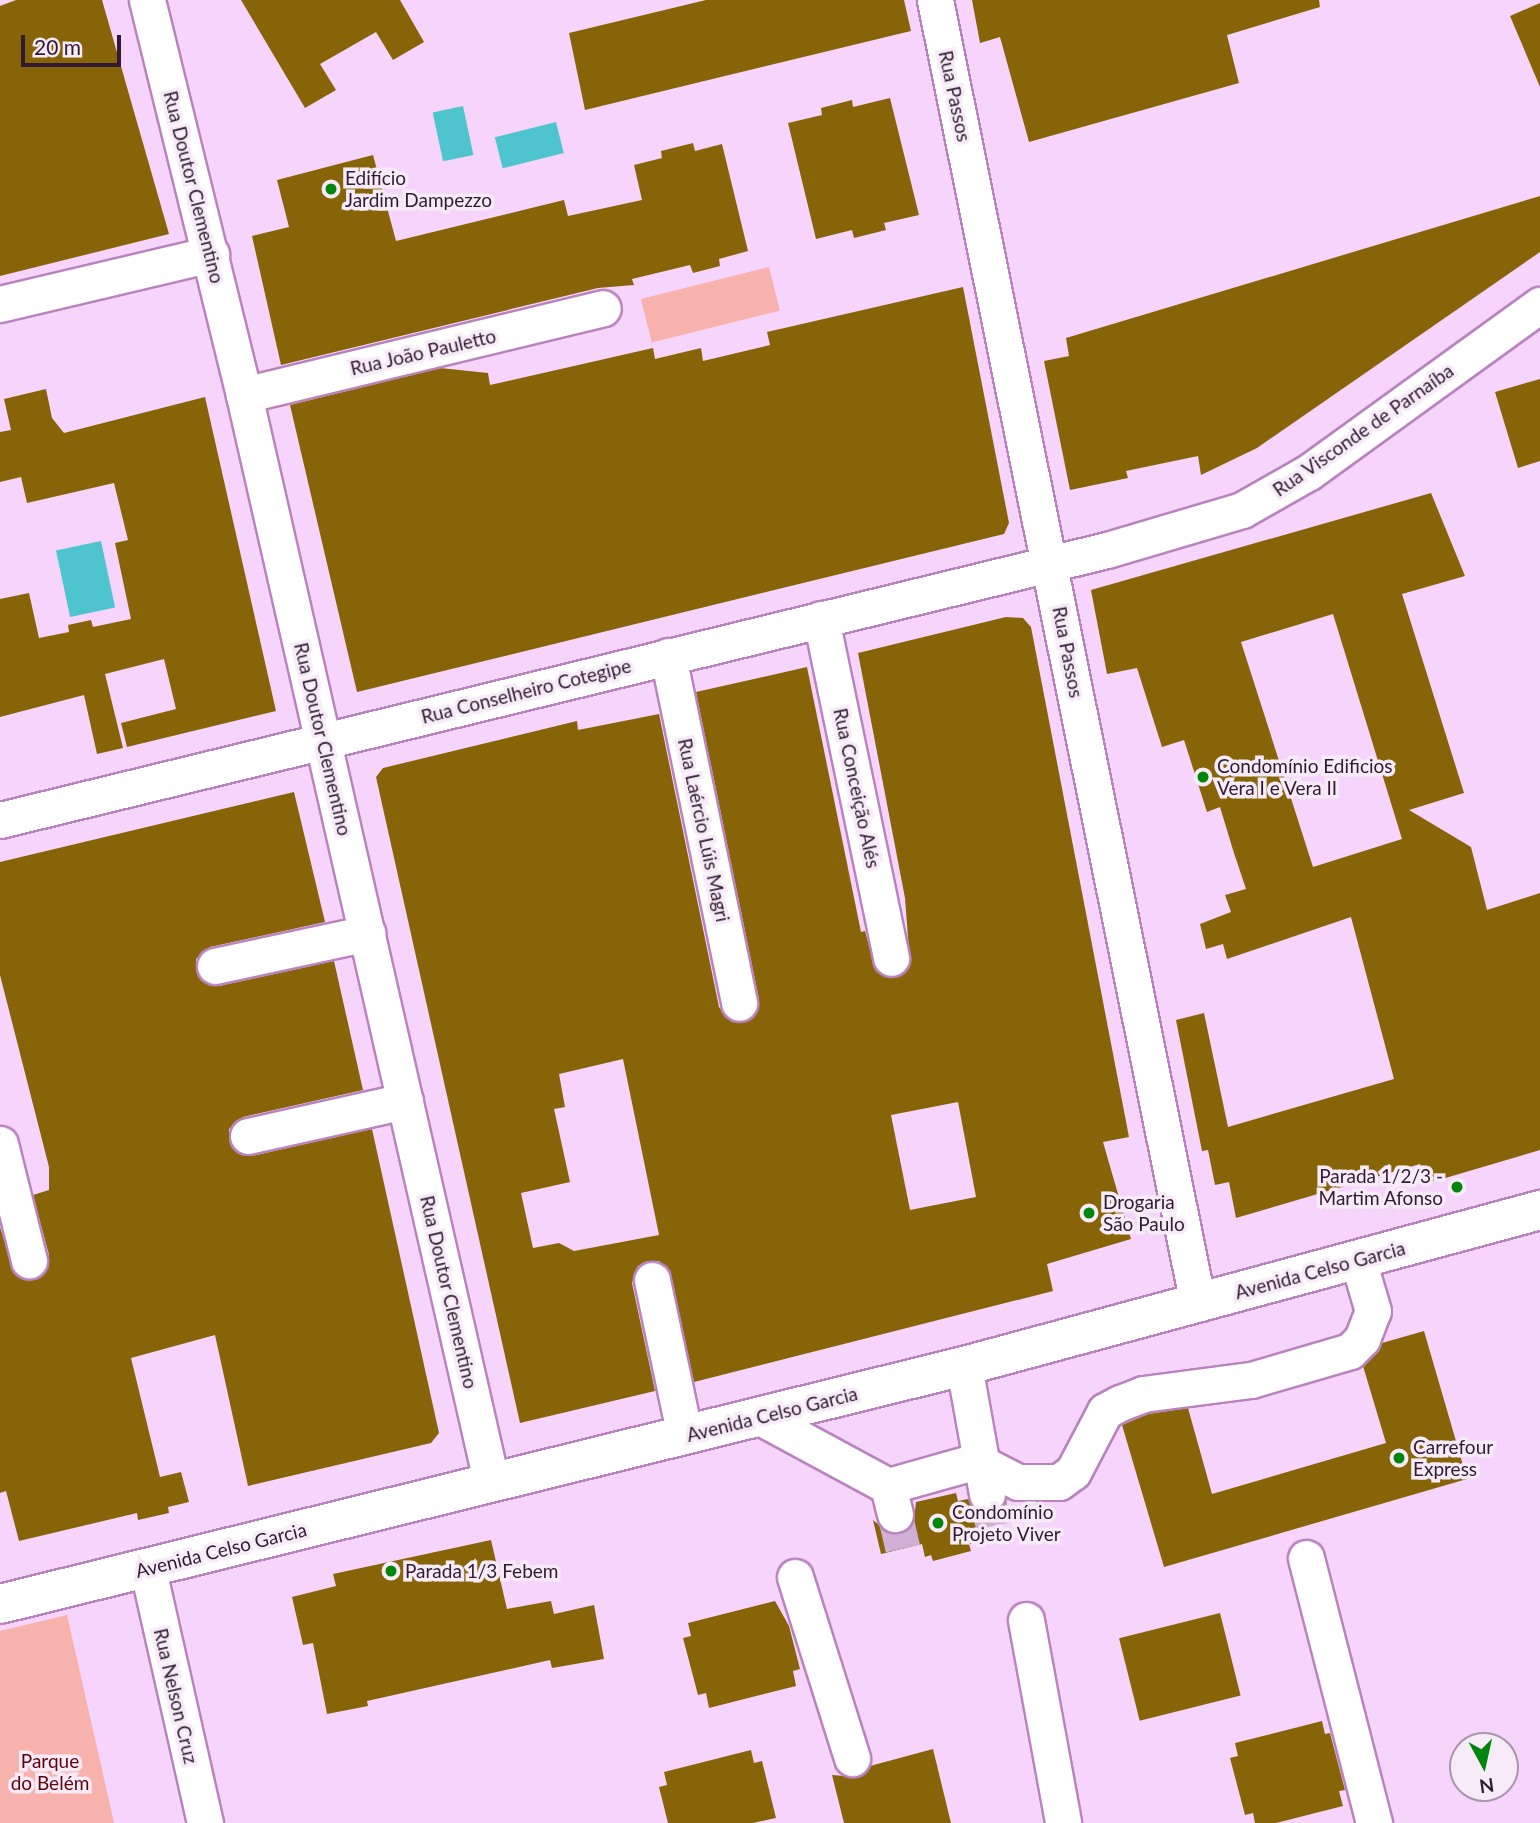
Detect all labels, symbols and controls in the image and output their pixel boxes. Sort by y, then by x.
scale bar [24,21,124,65]
text: 20 m [34,34,81,59]
street label: Rua Passos [934,48,976,144]
street label: Rua Doutor Clementino [159,88,229,286]
place label: Edifício Jardim Dampezzo [345,167,492,211]
marker: Edifício Jardim Dampezzo [323,181,339,197]
street label: Rua João Pauletto [348,324,498,380]
street label: Rua Visconde de Parnaíba [1268,359,1458,501]
street label: Rua Passos [1048,604,1088,700]
street label: Rua Doutor Clementino [290,640,356,838]
street label: Rua Conselheiro Cotegipe [419,654,633,728]
street label: Rua Conceição Alés [829,706,885,870]
street label: Rua Laércio Lúis Magri [673,736,735,924]
place label: Condomínio Edificios Vera I e Vera II [1217,755,1393,799]
marker: Condomínio Edificios Vera I e Vera II [1195,769,1211,785]
place label: Parada 1/2/3 - Martim Afonso [1318,1165,1443,1209]
marker: Parada 1/2/3 - Martim Afonso [1449,1179,1465,1195]
place label: Drogaria São Paulo [1103,1191,1185,1235]
street label: Rua Doutor Clementino [416,1193,482,1391]
marker: Drogaria São Paulo [1081,1205,1097,1221]
street label: Avenida Celso Garcia [1232,1236,1408,1304]
street label: Avenida Celso Garcia [684,1382,860,1446]
place label: Carrefour Express [1413,1436,1493,1480]
marker: Carrefour Express [1391,1450,1407,1466]
place label: Condomínio Projeto Viver [952,1501,1061,1545]
marker: Condomínio Projeto Viver [930,1515,946,1531]
street label: Avenida Celso Garcia [133,1518,309,1582]
place label: Parada 1/3 Febem [405,1560,558,1582]
marker: Parada 1/3 Febem [383,1563,399,1579]
street label: Rua Nelson Cruz [149,1626,203,1766]
north arrow [1449,1732,1519,1802]
park label: Parque do Belém [11,1750,89,1794]
text: N [1478,1774,1496,1799]

